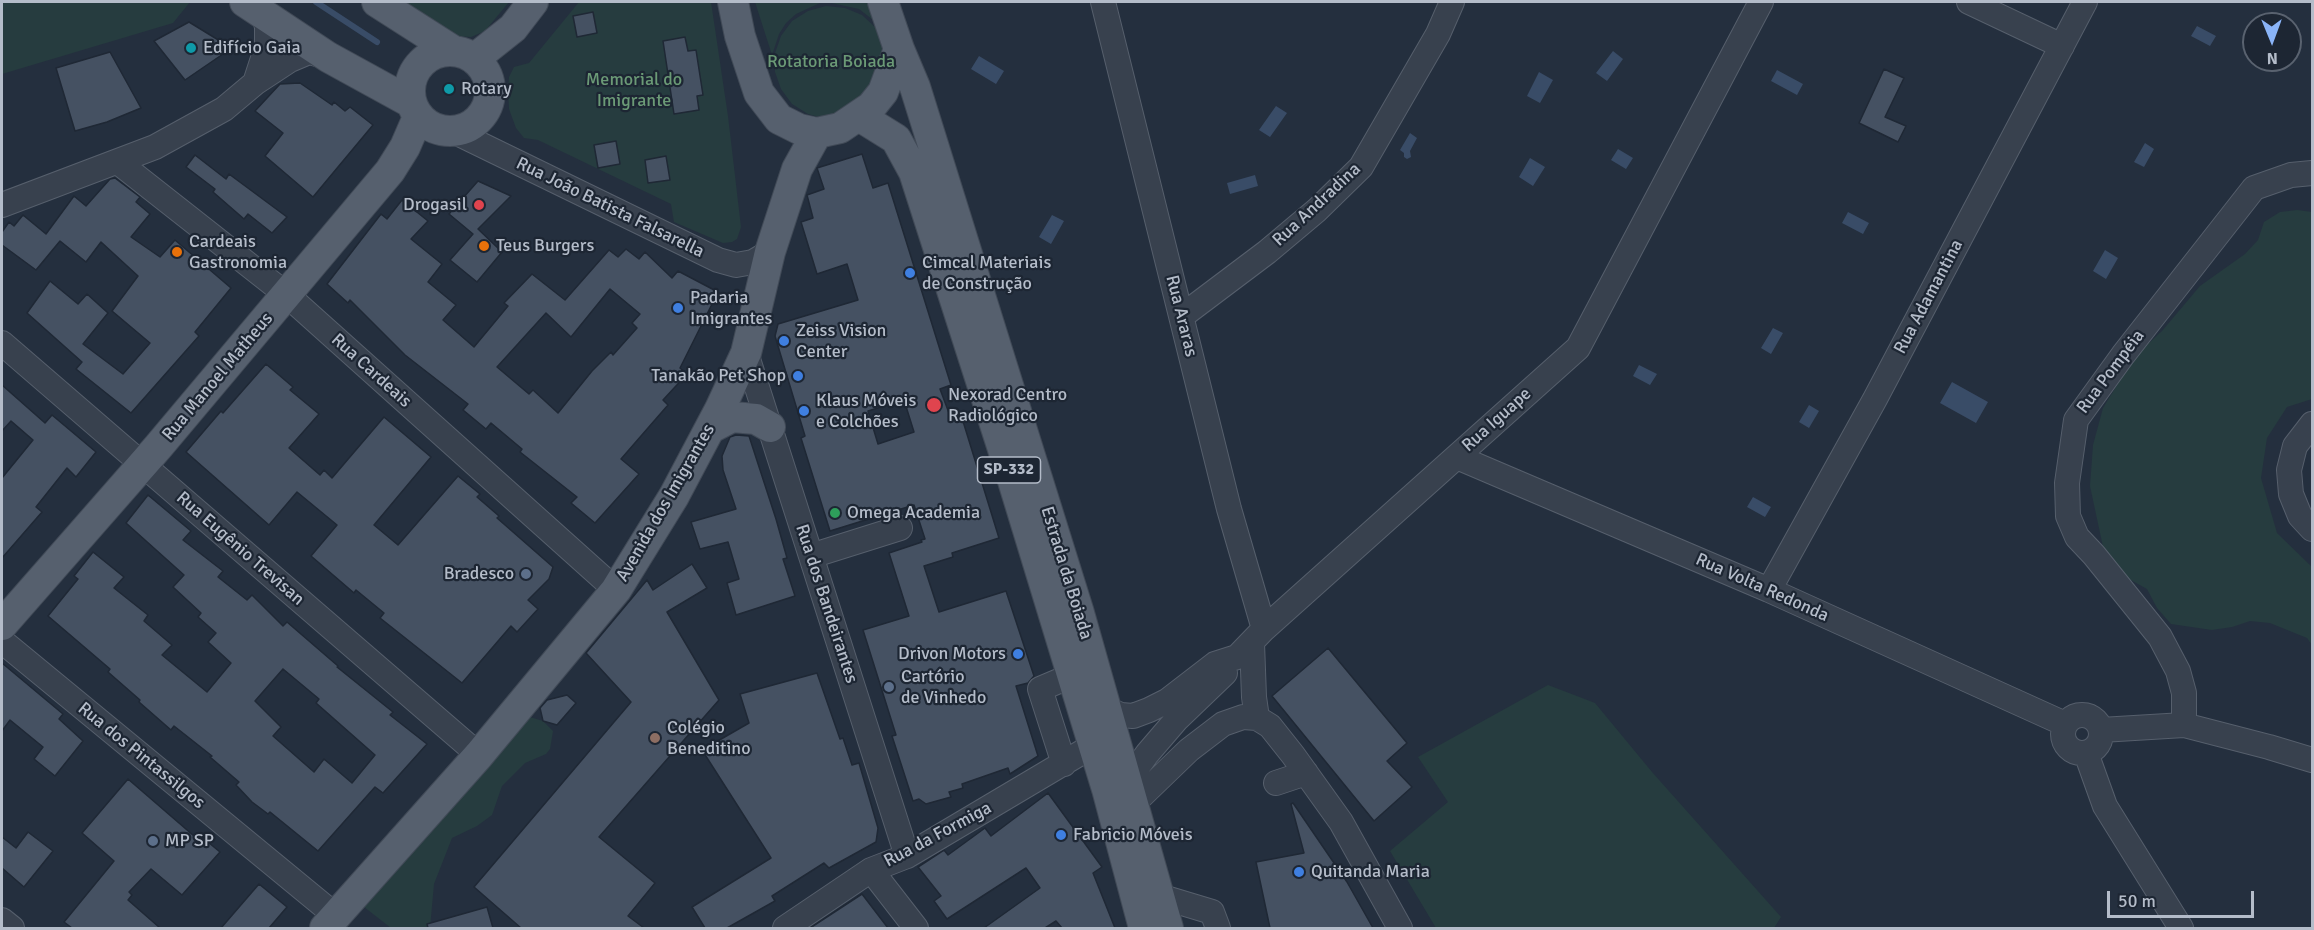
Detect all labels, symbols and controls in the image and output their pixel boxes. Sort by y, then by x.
north arrow [2242,12,2302,72]
place label: Edifício Gaia [203,37,301,59]
marker: Edifício Gaia [184,41,198,55]
text: N [2267,48,2278,68]
park label: Rotatoria Boiada [767,51,895,73]
park label: Memorial do Imigrante [586,69,682,112]
place label: Rotary [461,78,512,100]
marker: Rotary [442,82,456,96]
street label: Rua João Batista Falsarella [512,153,708,263]
street label: Rua Andradina [1268,159,1366,251]
place label: Drogasil [403,194,467,216]
marker: Drogasil [472,198,486,212]
place label: Cardeais Gastronomia [189,231,287,274]
place label: Teus Burgers [496,235,594,257]
street label: Rua Adamantina [1890,236,1968,358]
marker: Teus Burgers [477,239,491,253]
marker: Cardeais Gastronomia [170,245,184,259]
place label: Cimcal Materiais de Construção [922,252,1051,294]
marker: Cimcal Materiais de Construção [903,266,917,280]
street label: Rua Araras [1160,273,1202,359]
place label: Padaria Imigrantes [690,287,772,330]
marker: Padaria Imigrantes [671,301,685,315]
street label: Rua Manoel Matheus [158,308,278,446]
place label: Zeiss Vision Center [796,320,886,362]
street label: Rua Pompéia [2072,326,2150,418]
street label: Rua Cardeais [327,329,415,413]
marker: Zeiss Vision Center [777,334,791,348]
place label: Tanakão Pet Shop [651,365,786,387]
marker: Tanakão Pet Shop [791,369,805,383]
street label: Rua Iguape [1458,383,1536,457]
place label: Nexorad Centro Radiológico [948,384,1067,426]
place label: Klaus Móveis e Colchões [816,390,916,432]
marker: Nexorad Centro Radiológico [925,396,943,414]
marker: Klaus Móveis e Colchões [797,404,811,418]
street label: Avenida dos Imigrantes [612,420,720,586]
road number: SP-332 [978,457,1040,483]
street label: Rua Eugênio Trevisan [172,488,308,610]
place label: Omega Academia [847,502,980,524]
street label: Estrada da Boiada [1035,504,1097,642]
marker: Omega Academia [828,506,842,520]
street label: Rua dos Bandeirantes [790,522,862,686]
street label: Rua Volta Redonda [1692,549,1832,627]
place label: Bradesco [444,563,514,585]
marker: Bradesco [519,567,533,581]
place label: Drivon Motors [898,643,1006,665]
marker: Drivon Motors [1011,647,1025,661]
place label: Cartório de Vinhedo [901,666,986,708]
marker: Cartório de Vinhedo [882,680,896,694]
street label: Rua dos Pintassilgos [73,698,209,814]
place label: Colégio Beneditino [667,717,750,760]
marker: Colégio Beneditino [648,731,662,745]
street label: Rua da Formiga [881,798,995,872]
place label: Fabricio Móveis [1073,824,1193,846]
marker: Fabricio Móveis [1054,828,1068,842]
place label: MP SP [165,830,214,852]
marker: MP SP [146,834,160,848]
place label: Quitanda Maria [1311,861,1430,883]
marker: Quitanda Maria [1292,865,1306,879]
scale bar [2110,879,2257,917]
text: 50 m [2118,890,2156,912]

